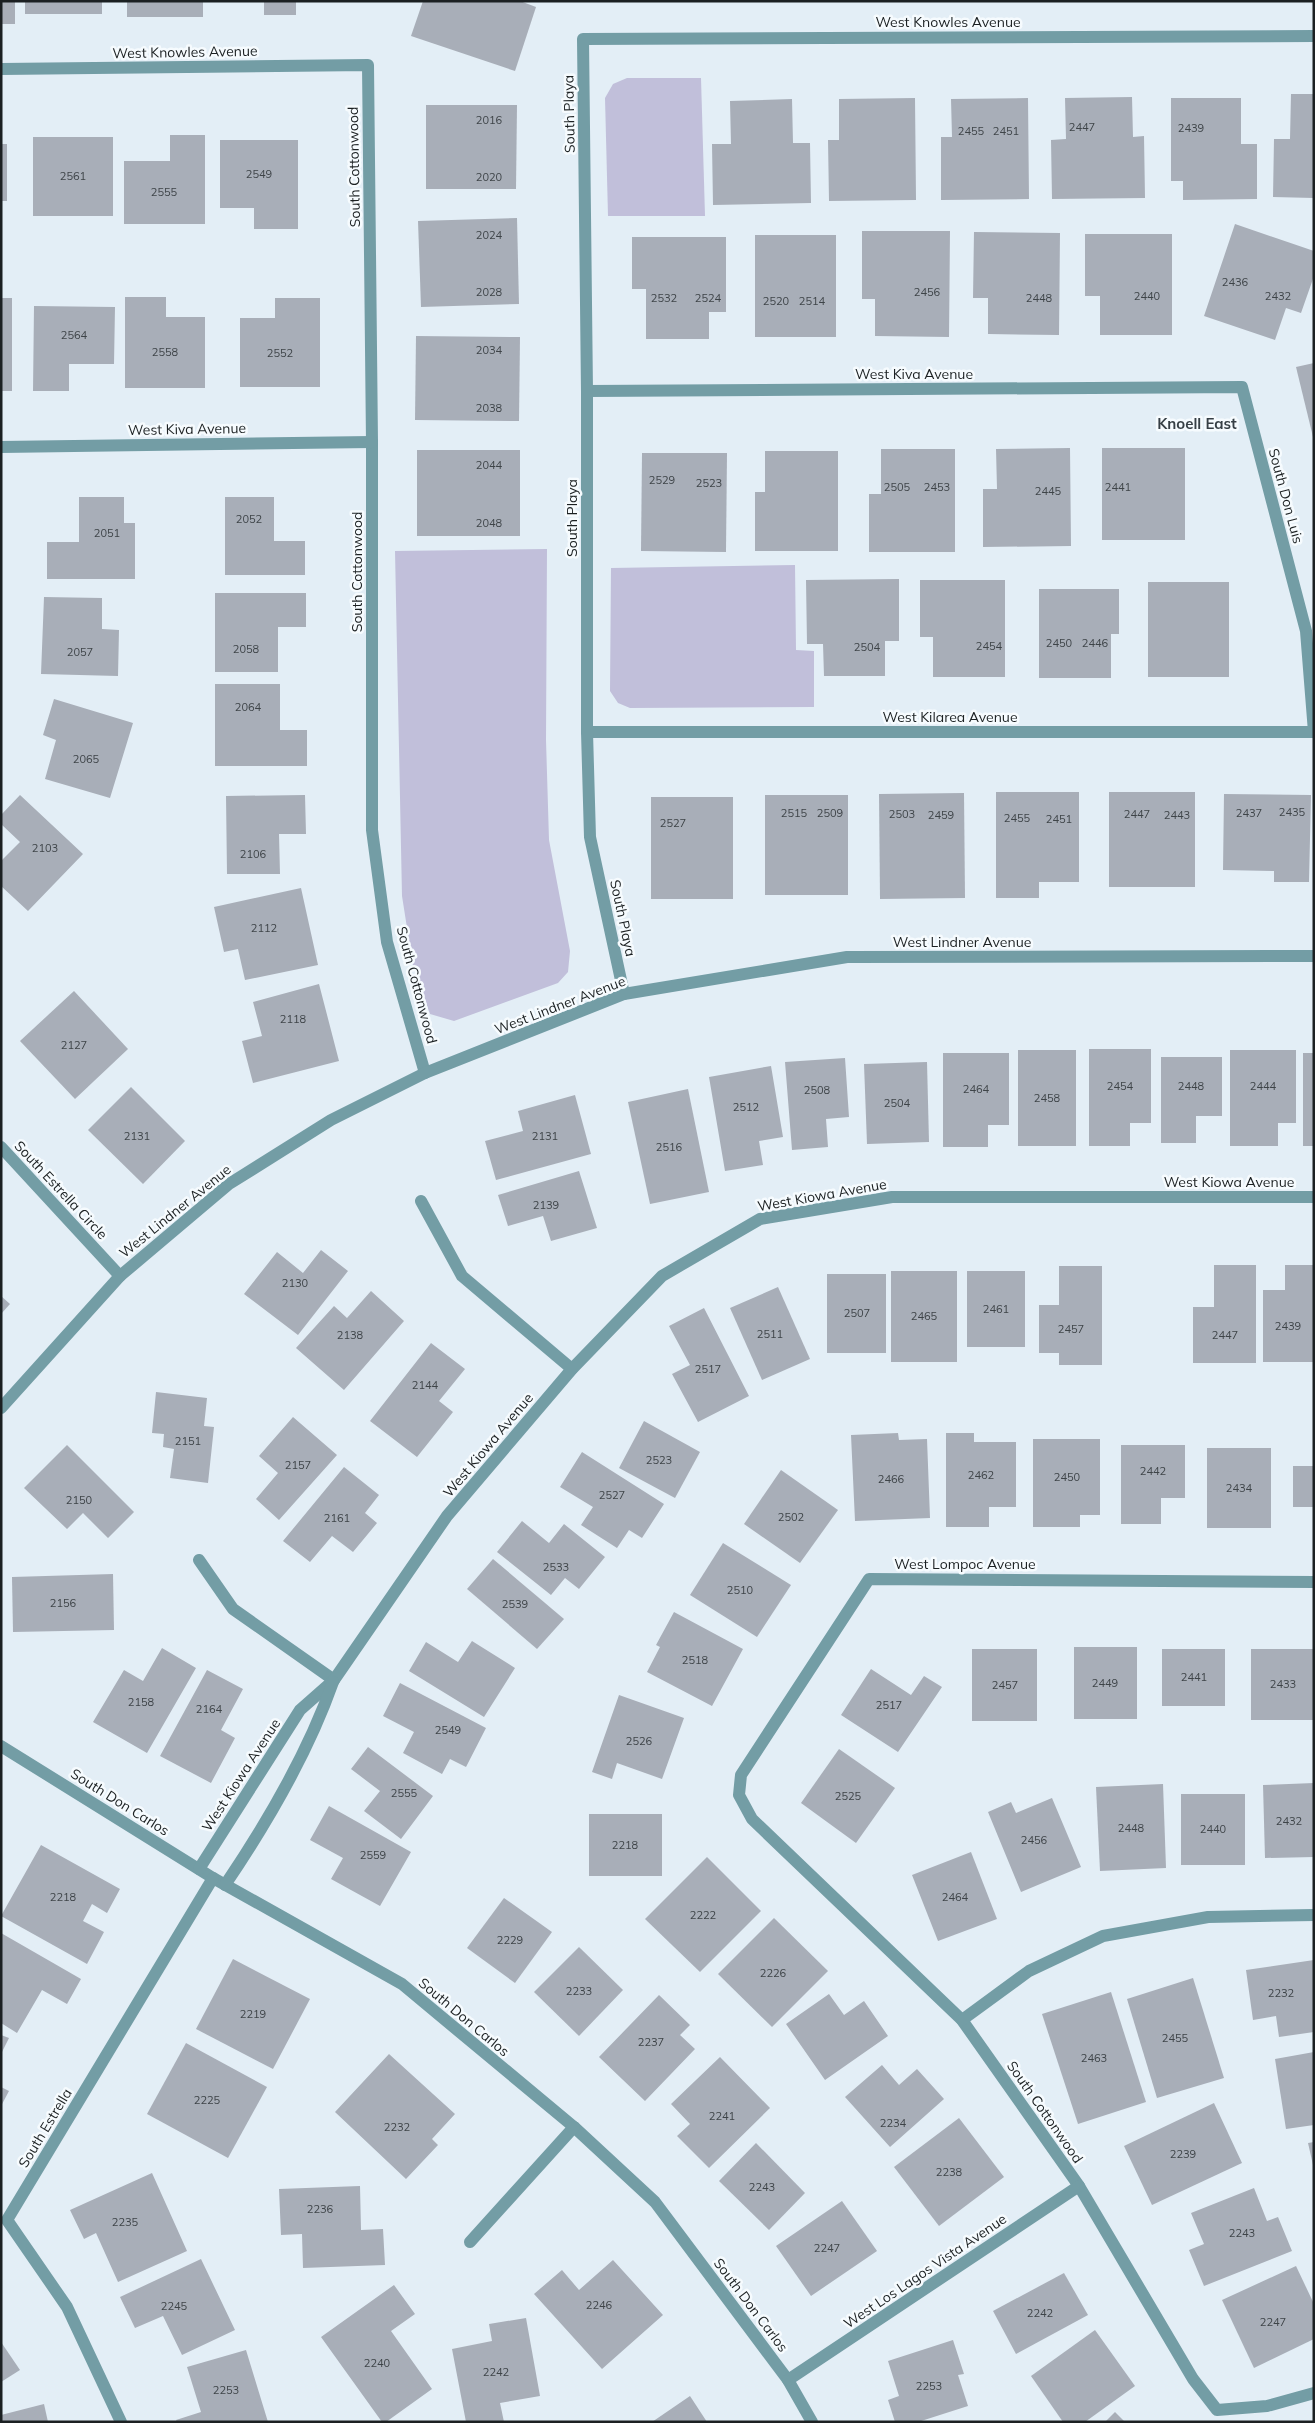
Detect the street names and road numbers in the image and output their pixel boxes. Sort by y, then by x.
street label: West Knowles Avenue [875,13,1021,31]
street label: West Knowles Avenue [112,42,258,62]
street label: South Playa [559,75,579,153]
street label: South Cottonwood [344,107,364,227]
street label: West Kiva Avenue [855,365,973,383]
street label: West Kiva Avenue [128,419,246,439]
street label: South Don Luis [1265,446,1307,546]
street label: South Playa [563,479,581,557]
street label: South Cottonwood [348,512,366,632]
street label: West Kilarea Avenue [882,708,1018,726]
street label: South Playa [606,878,640,958]
street label: South Cottonwood [393,924,441,1046]
street label: West Lindner Avenue [893,933,1031,951]
street label: West Lindner Avenue [492,972,628,1038]
street label: South Estrella Circle [11,1137,111,1243]
street label: West Lindner Avenue [115,1160,235,1262]
street label: West Kiowa Avenue [1164,1173,1294,1191]
street label: West Kiowa Avenue [756,1175,888,1215]
street label: West Kiowa Avenue [439,1389,537,1501]
street label: West Lompoc Avenue [894,1555,1036,1573]
street label: West Kiowa Avenue [198,1715,284,1835]
street label: South Don Carlos [67,1764,173,1840]
street label: South Don Carlos [415,1974,513,2060]
street label: South Cottonwood [1003,2057,1087,2167]
street label: South Estrella [14,2085,76,2171]
street label: West Los Lagos Vista Avenue [840,2210,1010,2332]
street label: South Don Carlos [710,2254,792,2356]

